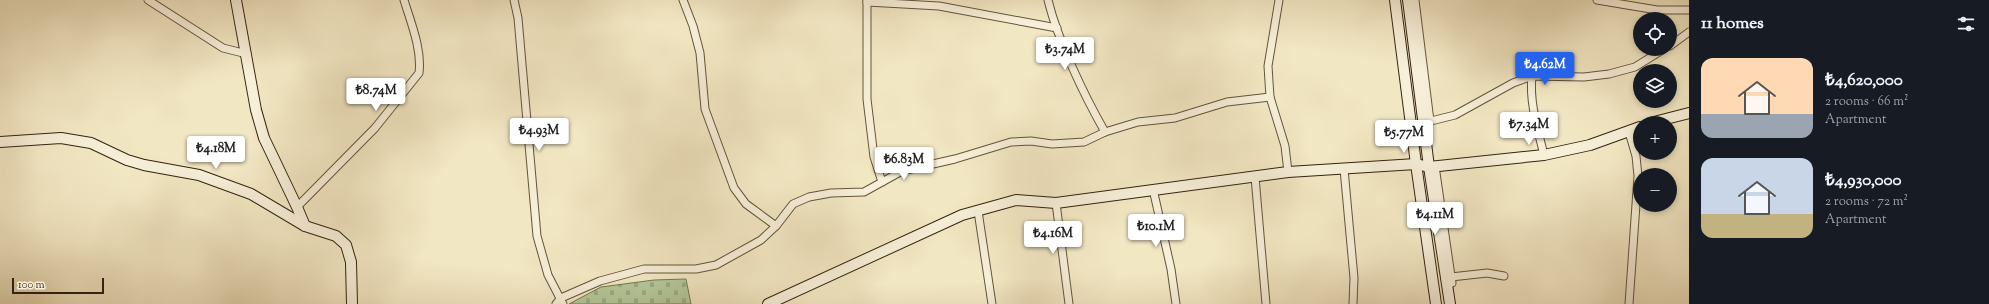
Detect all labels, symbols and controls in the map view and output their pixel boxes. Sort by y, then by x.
map controls [1633,12,1677,212]
button: locate [1633,12,1677,56]
text: 11 homes [1701,12,1764,36]
icon: filters [1955,13,1977,35]
pin: ₺3.74M [1032,37,1098,71]
text: ₺3.74M [1045,41,1085,59]
pin: ₺4.62M [1512,52,1578,86]
text: ₺4.62M [1524,56,1566,74]
button: layers [1633,64,1677,108]
text: ₺4,620,000 [1825,69,1903,93]
icon: home [1733,74,1781,122]
pin: ₺8.74M [343,78,409,112]
text: ₺8.74M [355,82,397,100]
text: 2 rooms · 66 m² [1825,93,1908,111]
text: Apartment [1825,111,1886,129]
pin: ₺7.34M [1496,112,1562,146]
text: ₺7.34M [1509,116,1549,134]
button: + [1633,116,1677,160]
pin: ₺4.93M [506,118,572,152]
pin: ₺5.77M [1371,120,1437,154]
text: ₺4.93M [519,122,559,140]
text: ₺5.77M [1384,124,1424,142]
pin: ₺4.18M [183,136,249,170]
text: ₺4.18M [196,140,236,158]
pin: ₺6.83M [871,147,937,181]
text: ₺6.83M [884,151,924,169]
button: − [1633,168,1677,212]
text: ₺4,930,000 [1825,169,1901,193]
icon: home [1733,174,1781,222]
text: 2 rooms · 72 m² [1825,193,1908,211]
pin: ₺4.11M [1402,202,1468,236]
text: ₺4.11M [1416,206,1454,224]
text: Apartment [1825,211,1886,229]
pin: ₺10.1M [1123,214,1189,248]
text: ₺10.1M [1137,218,1175,236]
pin: ₺4.16M [1020,221,1086,255]
text: ₺4.16M [1033,225,1073,243]
scale bar [12,276,104,295]
text: 100 m [18,277,45,293]

